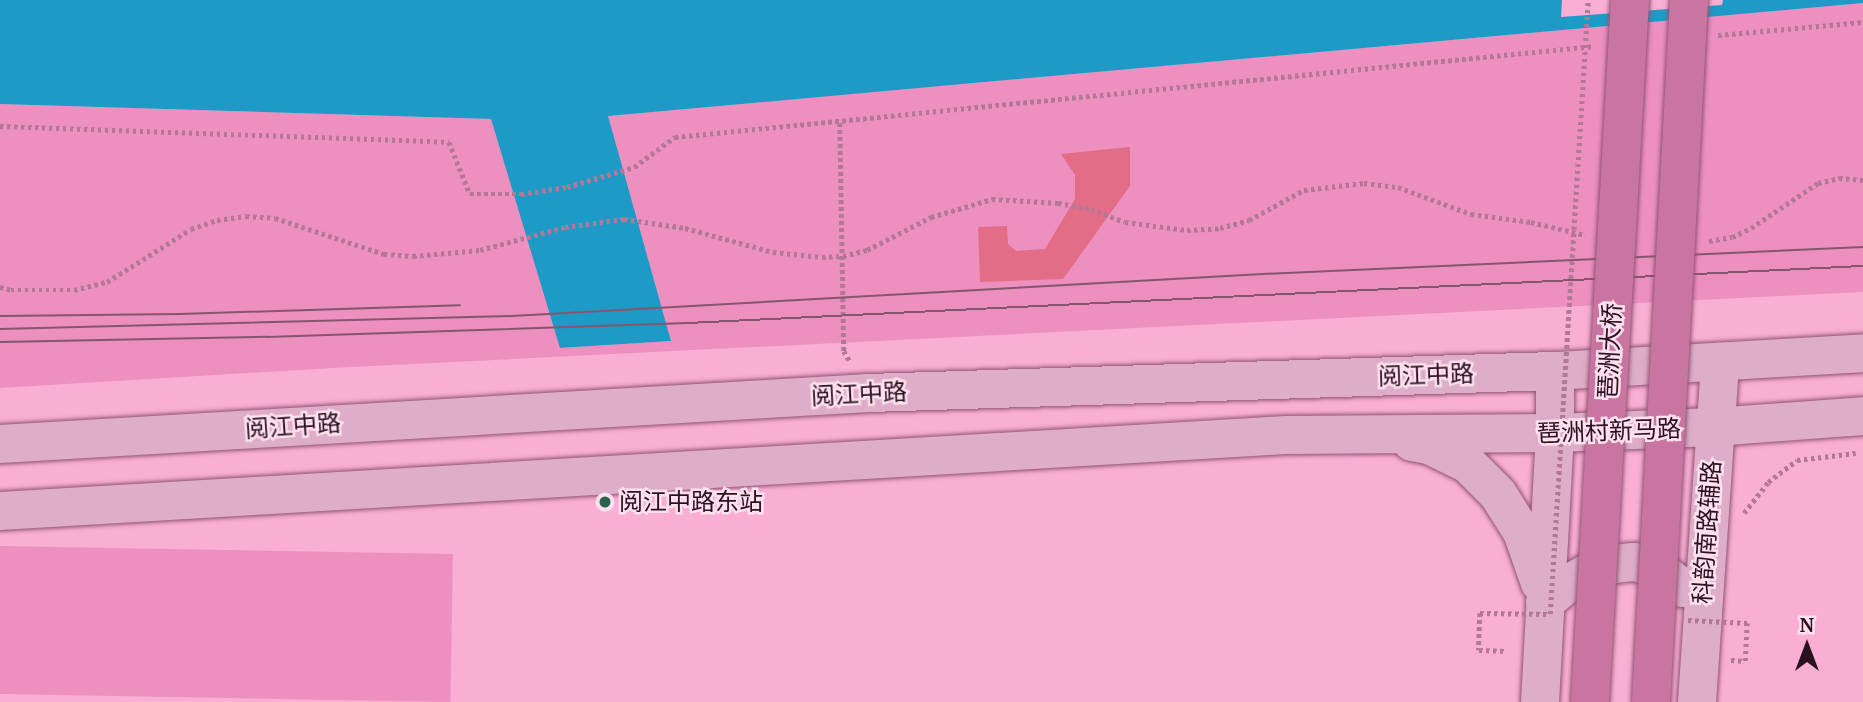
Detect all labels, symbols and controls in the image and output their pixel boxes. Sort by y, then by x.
street label: 琶洲大桥 [1593,302,1627,400]
street label: 阅江中路 [1378,359,1474,391]
street label: 阅江中路 [810,377,908,411]
street label: 阅江中路 [244,408,342,444]
street label: 琶洲村新马路 [1537,414,1681,448]
street label: 科韵南路辅路 [1688,459,1726,605]
place label: 阅江中路东站 [619,488,763,516]
marker: 阅江中路东站 [597,494,613,510]
north arrow [1772,611,1842,681]
text: N [1800,612,1814,637]

